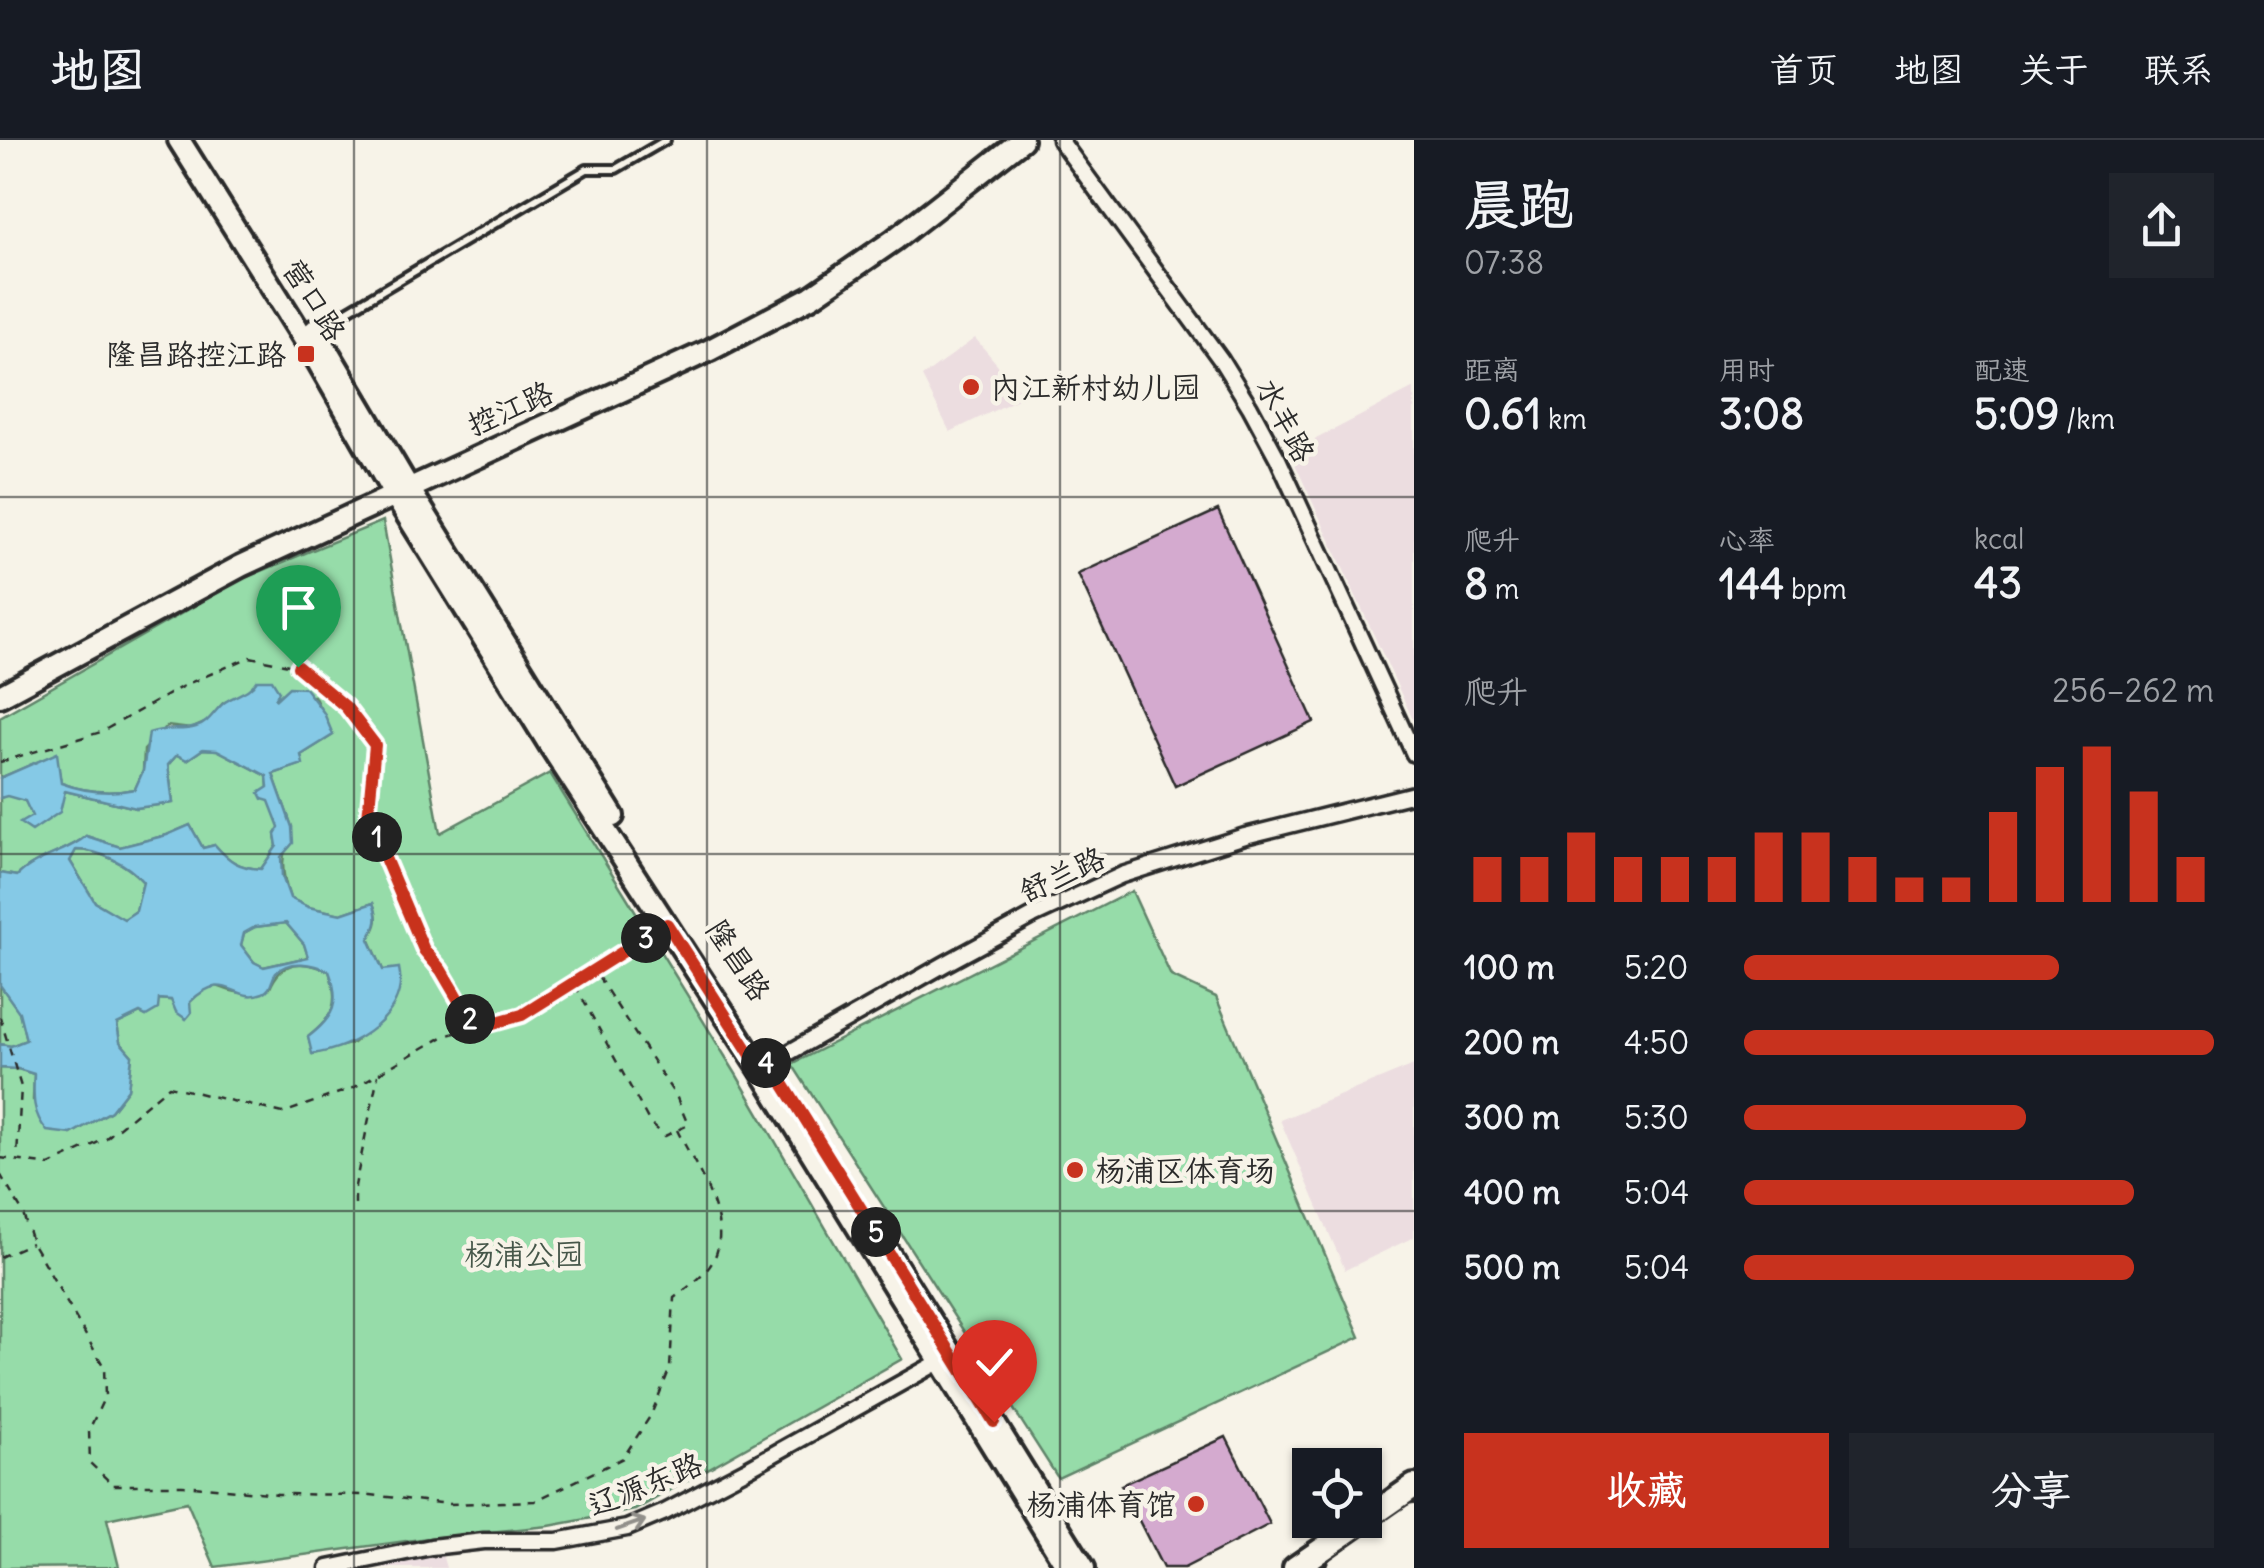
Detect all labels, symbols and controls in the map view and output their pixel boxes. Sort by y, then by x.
text: 地图 [50,40,146,100]
text: 首页 [1769,47,1839,91]
text: 地图 [1894,47,1964,91]
text: 关于 [2019,47,2089,91]
text: 联系 [2144,47,2214,91]
text: 晨跑 [1464,170,1574,239]
button: share [2109,173,2214,278]
text: 07:38 [1464,242,1544,283]
street label: 营口路 [275,252,355,348]
place label: 隆昌路控江路 [106,335,286,373]
marker: 隆昌路控江路 [295,343,317,365]
text: 距离 [1464,352,1520,388]
text: 用时 [1719,352,1775,388]
text: 配速 [1974,352,2030,388]
place label: 内江新村幼儿园 [991,368,1201,406]
street label: 水丰路 [1248,371,1324,469]
street label: 控江路 [461,372,559,444]
marker: 内江新村幼儿园 [960,376,982,398]
text: 0.61 [1464,388,1541,440]
text: 3:08 [1719,388,1804,440]
text: 5:09 [1974,388,2059,440]
text: km [1541,401,1587,437]
text: /km [2059,401,2115,437]
text: kcal [1974,521,2024,557]
text: 爬升 [1464,522,1520,558]
text: 心率 [1719,522,1775,558]
text: 43 [1974,557,2022,609]
text: 8 [1464,558,1488,610]
text: 144 [1719,558,1784,610]
pin [256,565,341,668]
text: m [1488,571,1519,607]
text: bpm [1784,571,1847,607]
icon: arrive [271,580,326,635]
text: 256–262 m [2052,670,2214,711]
text: 爬升 [1464,671,1528,712]
pin: 1 [352,812,402,862]
text: 1 [371,819,383,855]
street label: 舒兰路 [1013,838,1111,910]
street label: 隆昌路 [699,912,779,1008]
pin: 3 [621,913,671,963]
text: 3 [638,920,654,956]
text: 100 m [1464,947,1555,988]
text: 5:20 [1624,947,1688,988]
pin: 2 [445,994,495,1044]
text: 2 [462,1001,478,1037]
text: 200 m [1464,1022,1559,1063]
text: 4:50 [1624,1022,1689,1063]
pin: 4 [741,1038,791,1088]
text: 4 [758,1045,774,1081]
text: 300 m [1464,1097,1560,1138]
text: 5:30 [1624,1097,1689,1138]
place label: 杨浦区体育场 [1095,1151,1275,1189]
marker: 杨浦区体育场 [1064,1159,1086,1181]
text: 400 m [1464,1172,1560,1213]
text: 5:04 [1624,1172,1689,1213]
pin: 5 [851,1207,901,1257]
text: 5 [868,1214,884,1250]
park label: 杨浦公园 [464,1235,584,1273]
text: 500 m [1464,1247,1560,1288]
text: 5:04 [1624,1247,1689,1288]
pin [952,1320,1037,1423]
icon: check [967,1335,1022,1390]
button: 收藏 [1464,1433,1829,1548]
button: 分享 [1849,1433,2214,1548]
street label: 辽源东路 [582,1444,708,1524]
map controls [1292,1448,1382,1538]
button: locate [1292,1448,1382,1538]
place label: 杨浦体育馆 [1026,1485,1176,1523]
marker: 杨浦体育馆 [1185,1493,1207,1515]
one-way arrow [615,1515,646,1533]

